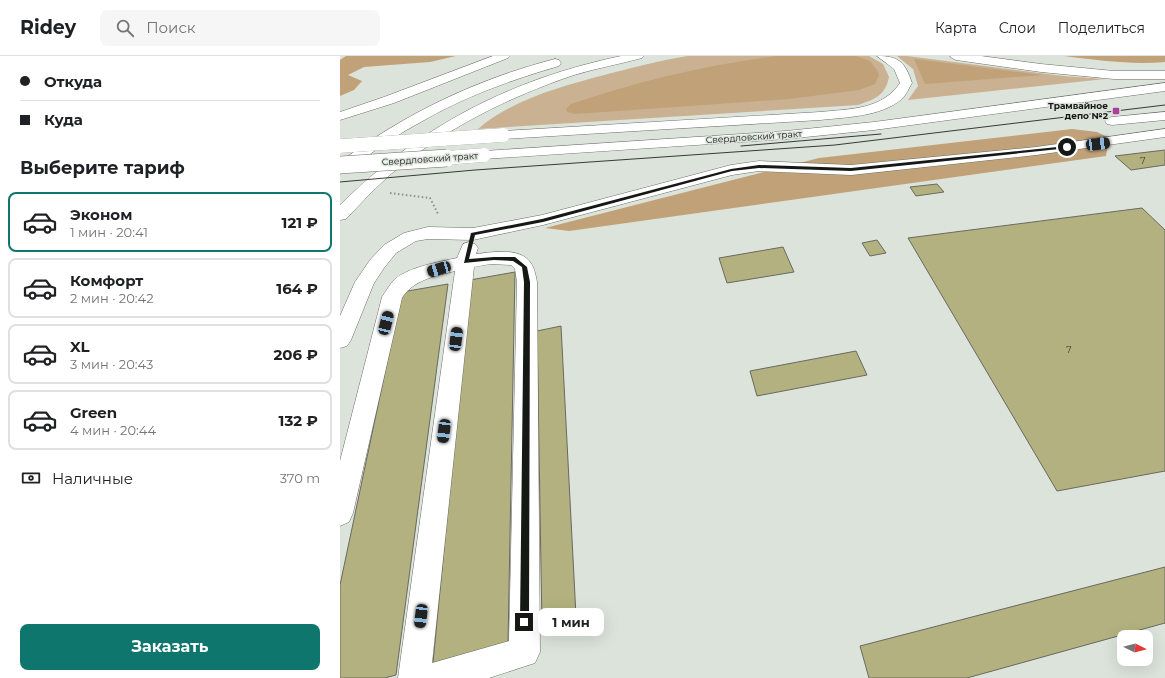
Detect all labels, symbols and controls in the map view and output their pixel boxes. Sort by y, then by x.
search box [100,10,380,46]
text: Ridey [20,16,76,39]
icon: search [114,17,136,39]
text: Поиск [146,18,196,37]
text: Карта [935,19,977,37]
text: Слои [999,19,1036,37]
text: Поделиться [1058,19,1145,37]
text: Откуда [44,72,102,91]
place label: Трамвайное депо №2 [1048,100,1109,121]
marker: Трамвайное депо №2 [1111,106,1121,116]
text: Куда [44,110,83,129]
street label: Свердловский тракт [705,128,803,145]
car [1085,137,1111,151]
route start [1058,138,1076,156]
street label: Свердловский тракт [381,150,479,167]
house number: 7 [1140,155,1146,166]
text: Выберите тариф [20,157,185,179]
icon: car [22,204,58,240]
text: Эконом [70,205,132,224]
text: 121 ₽ [282,213,318,232]
text: 1 мин · 20:41 [70,224,148,240]
car [426,260,452,278]
icon: car [22,270,58,306]
text: Комфорт [70,271,143,290]
text: 164 ₽ [276,279,318,298]
text: 2 мин · 20:42 [70,290,154,306]
car [377,310,395,336]
car [449,326,463,352]
icon: car [22,336,58,372]
text: XL [70,337,89,356]
house number: 7 [1066,344,1072,355]
text: 206 ₽ [274,345,318,364]
text: 3 мин · 20:43 [70,356,153,372]
icon: car [22,402,58,438]
text: Green [70,403,117,422]
text: 132 ₽ [279,411,318,430]
car [437,418,451,444]
text: 4 мин · 20:44 [70,422,156,438]
icon: cash [20,467,42,489]
text: Наличные [52,469,133,488]
text: 370 m [280,470,320,486]
car [414,603,428,629]
callout: 1 мин [538,608,604,636]
route end [515,613,533,631]
text: 1 мин [552,614,590,630]
button: Заказать [20,624,320,670]
north arrow [1117,630,1153,666]
map controls [1117,630,1153,666]

